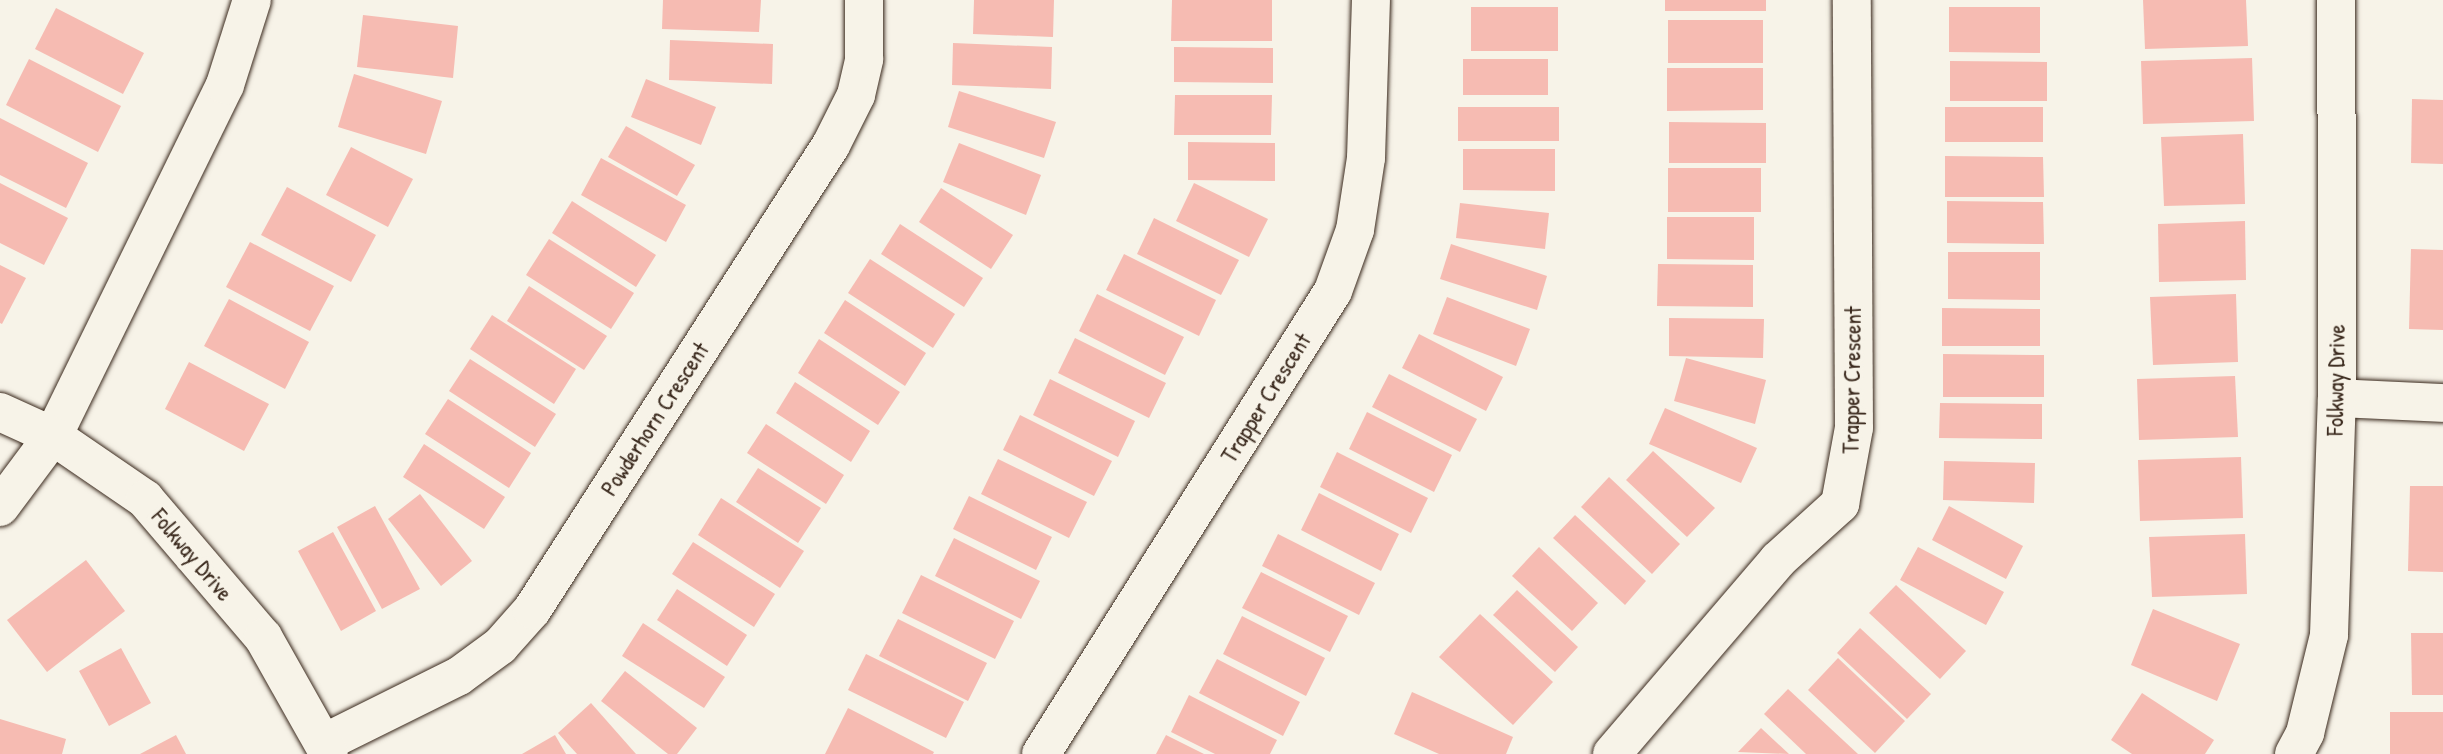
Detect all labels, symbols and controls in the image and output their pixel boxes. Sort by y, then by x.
street label: Trapper Crescent [1837,306,1867,454]
street label: Folkway Drive [2321,324,2351,436]
street label: Trapper Crescent [1215,328,1317,468]
street label: Powderhorn Crescent [595,337,715,501]
street label: Folkway Drive [146,503,238,607]

